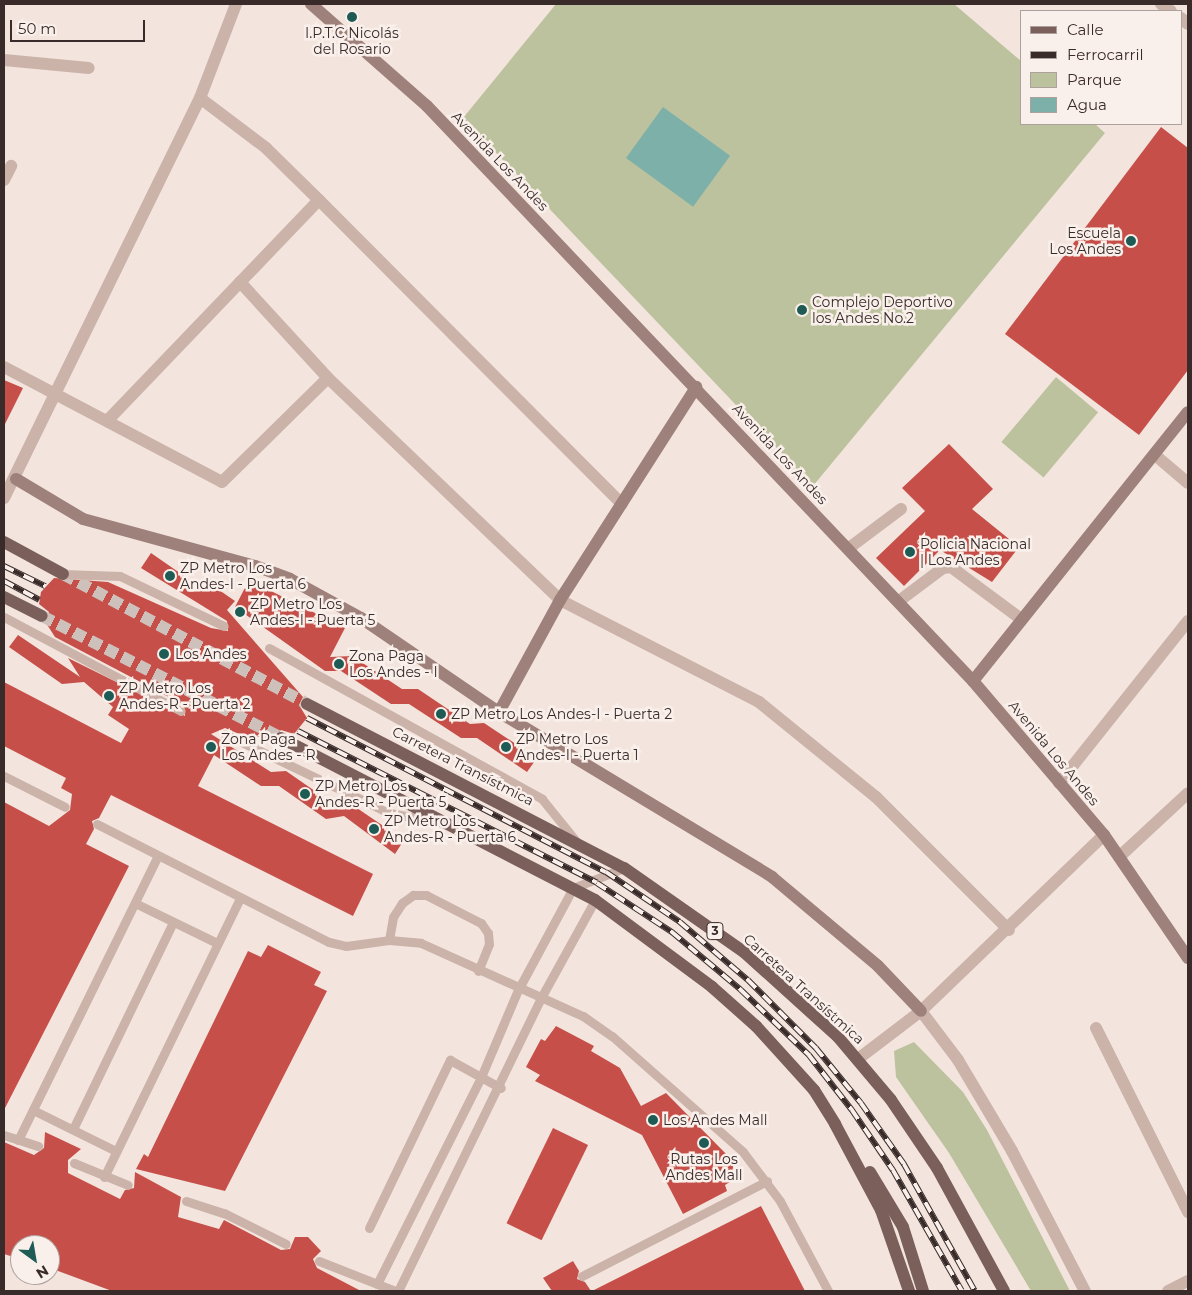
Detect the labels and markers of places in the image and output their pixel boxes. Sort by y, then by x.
marker: I.P.T.C Nicolás del Rosario [346,11,358,23]
place label: I.P.T.C Nicolás del Rosario [305,25,399,58]
place label: Escuela Los Andes [1049,225,1121,258]
marker: Escuela Los Andes [1125,235,1137,247]
place label: Complejo Deportivo los Andes No.2 [812,294,953,326]
marker: Complejo Deportivo los Andes No.2 [796,304,808,316]
place label: Policia Nacional | Los Andes [920,536,1031,568]
marker: Policia Nacional | Los Andes [904,546,916,558]
place label: ZP Metro Los Andes-I - Puerta 6 [180,560,306,592]
marker: ZP Metro Los Andes-I - Puerta 6 [164,570,176,582]
place label: ZP Metro Los Andes-I - Puerta 5 [250,596,376,628]
marker: ZP Metro Los Andes-I - Puerta 5 [234,606,246,618]
place label: Los Andes [175,646,247,662]
marker: Los Andes [157,647,171,661]
place label: Zona Paga Los Andes - I [349,648,438,680]
marker: Zona Paga Los Andes - I [333,658,345,670]
place label: ZP Metro Los Andes-R - Puerta 2 [119,680,250,712]
marker: ZP Metro Los Andes-R - Puerta 2 [103,690,115,702]
place label: ZP Metro Los Andes-I - Puerta 2 [451,706,672,722]
marker: ZP Metro Los Andes-I - Puerta 2 [435,708,447,720]
place label: Zona Paga Los Andes - R [221,731,316,764]
place label: ZP Metro Los Andes-I - Puerta 1 [516,731,639,764]
marker: Zona Paga Los Andes - R [205,741,217,753]
marker: ZP Metro Los Andes-I - Puerta 1 [500,741,512,753]
place label: ZP Metro Los Andes-R - Puerta 5 [315,778,446,810]
marker: ZP Metro Los Andes-R - Puerta 5 [299,788,311,800]
place label: ZP Metro Los Andes-R - Puerta 6 [384,813,516,846]
marker: ZP Metro Los Andes-R - Puerta 6 [368,823,380,835]
place label: Los Andes Mall [663,1112,768,1128]
marker: Los Andes Mall [647,1114,659,1126]
marker: Rutas Los Andes Mall [698,1137,710,1149]
place label: Rutas Los Andes Mall [665,1151,743,1184]

